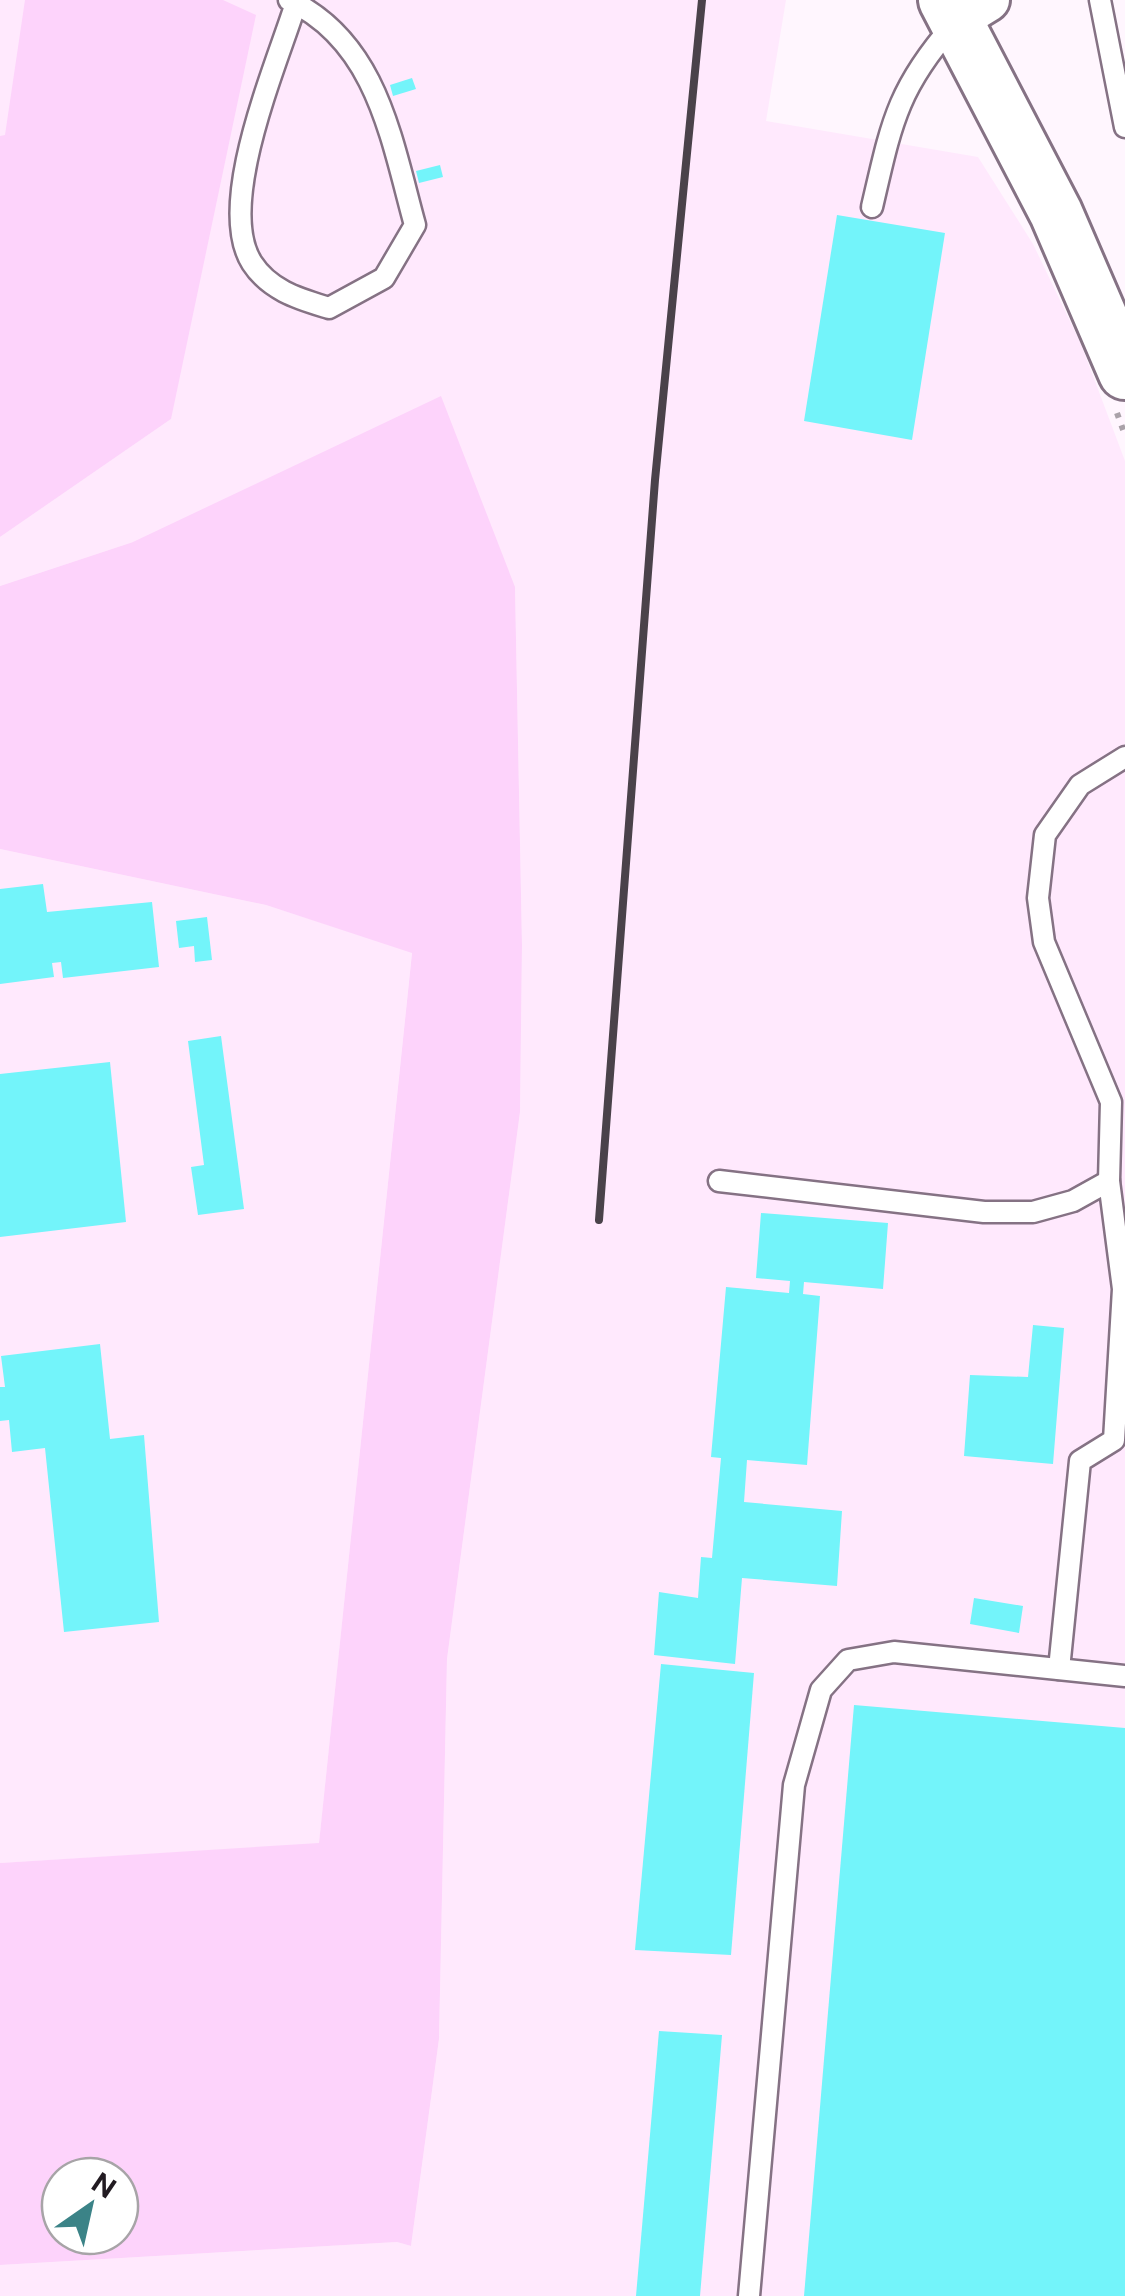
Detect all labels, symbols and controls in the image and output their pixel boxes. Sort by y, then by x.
north arrow [40,2156,140,2256]
text: N [86,2165,123,2205]

